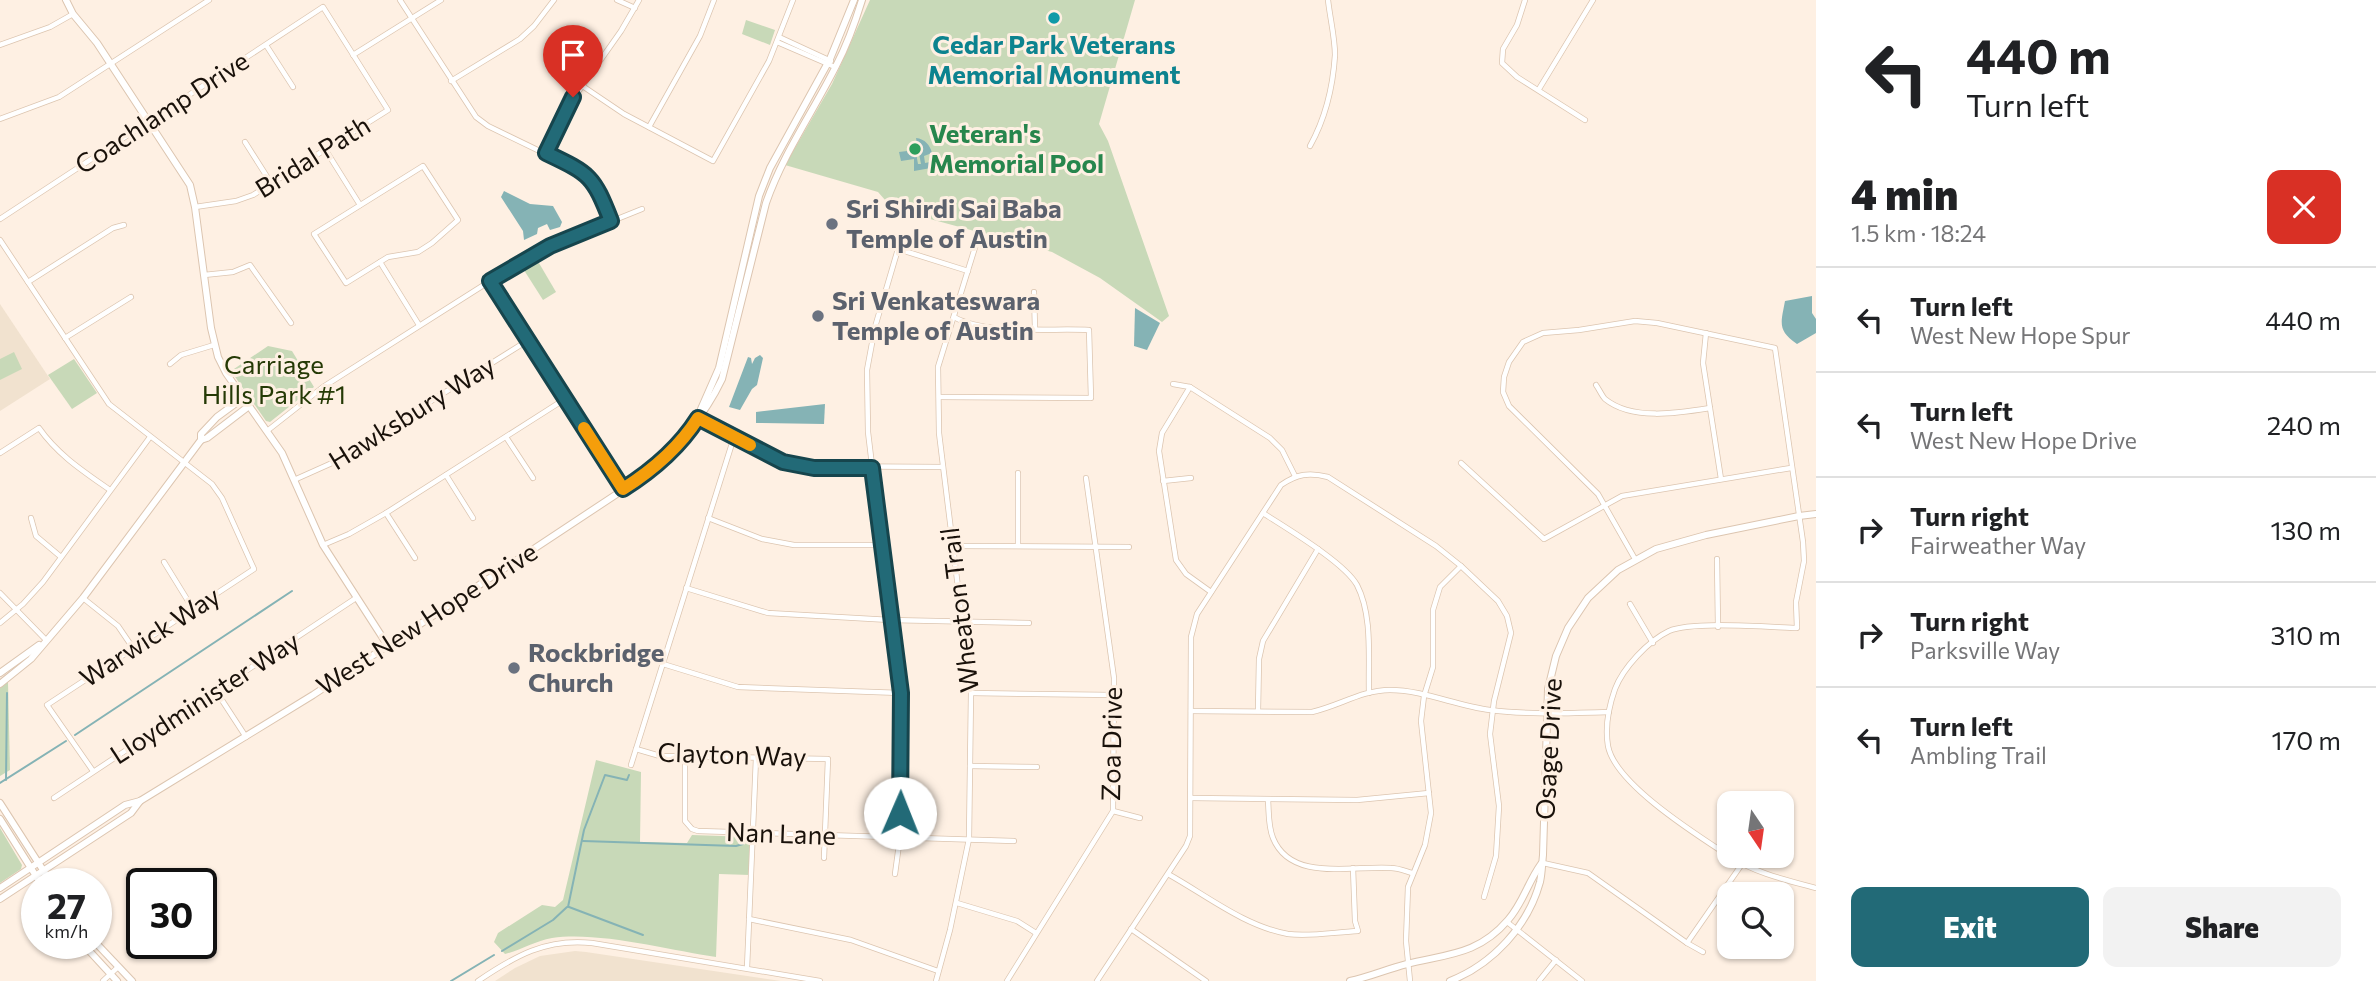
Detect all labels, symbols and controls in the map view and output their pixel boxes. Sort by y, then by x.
marker: Cedar Park Veterans Memorial Monument [1046,10,1062,26]
text: 440 m [1966,24,2111,84]
pin [543,25,603,97]
place label: Cedar Park Veterans Memorial Monument [927,28,1181,89]
icon: left [1851,28,1942,119]
icon: arrive [554,36,592,74]
street label: Coachlamp Drive [69,44,254,179]
text: Turn left [1966,84,2090,124]
street label: Bridal Path [249,108,375,203]
place label: Veteran's Memorial Pool [929,117,1104,178]
marker: Veteran's Memorial Pool [907,141,923,157]
text: 4 min [1851,167,1958,219]
button: close [2267,170,2341,244]
place label: Sri Shirdi Sai Baba Temple of Austin [846,192,1062,253]
marker: Sri Shirdi Sai Baba Temple of Austin [824,216,840,232]
text: 1.5 km · 18:24 [1851,219,1986,247]
place label: Sri Venkateswara Temple of Austin [832,284,1040,345]
text: Turn left [1910,290,2013,321]
icon: left [1851,301,1889,339]
text: 440 m [2265,304,2341,335]
marker: Sri Venkateswara Temple of Austin [810,308,826,324]
text: West New Hope Spur [1910,321,2130,349]
park label: Carriage Hills Park #1 [202,348,346,409]
street label: Hawksbury Way [322,348,500,475]
text: Turn left [1910,395,2013,426]
icon: left [1851,406,1889,444]
text: 240 m [2267,409,2341,440]
text: West New Hope Drive [1910,426,2137,454]
text: Turn right [1910,500,2029,531]
icon: right [1851,511,1889,549]
text: 130 m [2270,514,2341,545]
street label: Wheaton Trail [933,526,984,695]
text: Fairweather Way [1910,531,2086,559]
street label: West New Hope Drive [310,535,542,701]
street label: Warwick Way [73,579,225,692]
text: Turn right [1910,605,2029,636]
icon: right [1851,616,1889,654]
text: 310 m [2270,619,2341,650]
street label: Lloydminister Way [104,624,304,769]
place label: Rockbridge Church [528,636,664,697]
text: Parksville Way [1910,636,2060,664]
marker: Rockbridge Church [506,660,522,676]
street label: Osage Drive [1528,677,1567,821]
street label: Zoa Drive [1094,687,1127,801]
text: Turn left [1910,710,2013,741]
icon: left [1851,721,1889,759]
text: 170 m [2272,724,2341,755]
street label: Clayton Way [657,735,807,772]
text: Ambling Trail [1910,741,2047,769]
position arrow [863,776,937,850]
north arrow [1717,791,1794,868]
map controls [1717,791,1794,959]
street label: Nan Lane [725,815,837,850]
speed limit sign: 30 [126,868,217,959]
button: search [1717,882,1794,959]
text: 27 [47,883,86,926]
button: Exit [1851,887,2089,967]
button: Share [2103,887,2341,967]
text: km/h [45,920,88,942]

